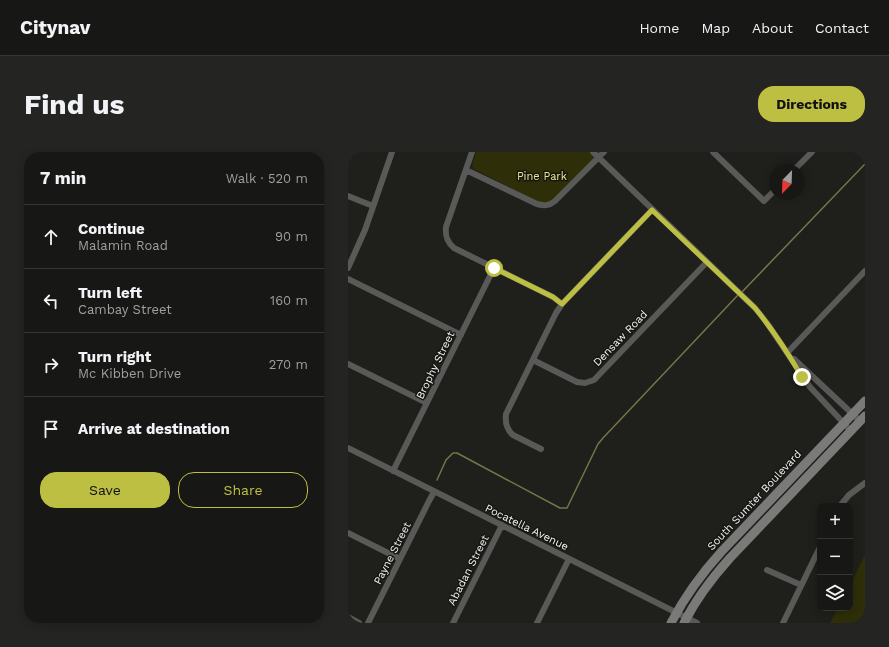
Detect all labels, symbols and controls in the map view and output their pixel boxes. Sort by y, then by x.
text: Citynav [20,16,91,39]
text: Home [639,20,679,36]
text: Map [701,20,730,36]
text: About [752,20,793,36]
text: Contact [815,20,869,36]
button: Directions [758,86,865,122]
text: Find us [24,88,124,121]
north arrow [769,164,805,200]
text: 7 min [40,168,86,188]
park label: Pine Park [517,170,567,183]
text: Walk · 520 m [226,171,308,186]
text: Continue [78,220,145,238]
icon: ahead [40,226,62,248]
text: 90 m [275,229,308,244]
text: Malamin Road [78,238,168,253]
route start [485,259,503,277]
text: Turn left [78,284,142,302]
icon: left [40,290,62,312]
text: 160 m [270,293,308,308]
text: Cambay Street [78,302,172,317]
street label: Densaw Road [590,308,650,369]
street label: Brophy Street [413,329,458,401]
text: Turn right [78,348,151,366]
icon: right [40,354,62,376]
text: 270 m [269,357,308,372]
text: Mc Kibben Drive [78,366,181,381]
route end [793,368,811,386]
icon: arrive [40,418,62,440]
text: Arrive at destination [78,420,230,438]
street label: South Sumter Boulevard [705,448,804,553]
button: Save [40,472,170,508]
button: Share [178,472,308,508]
street label: Pocatella Avenue [483,502,571,553]
map controls [817,503,853,611]
button: + [817,503,853,539]
street label: Payne Street [371,519,414,587]
street label: Abadan Street [445,533,492,608]
button: − [817,539,853,575]
button: layers [817,575,853,611]

